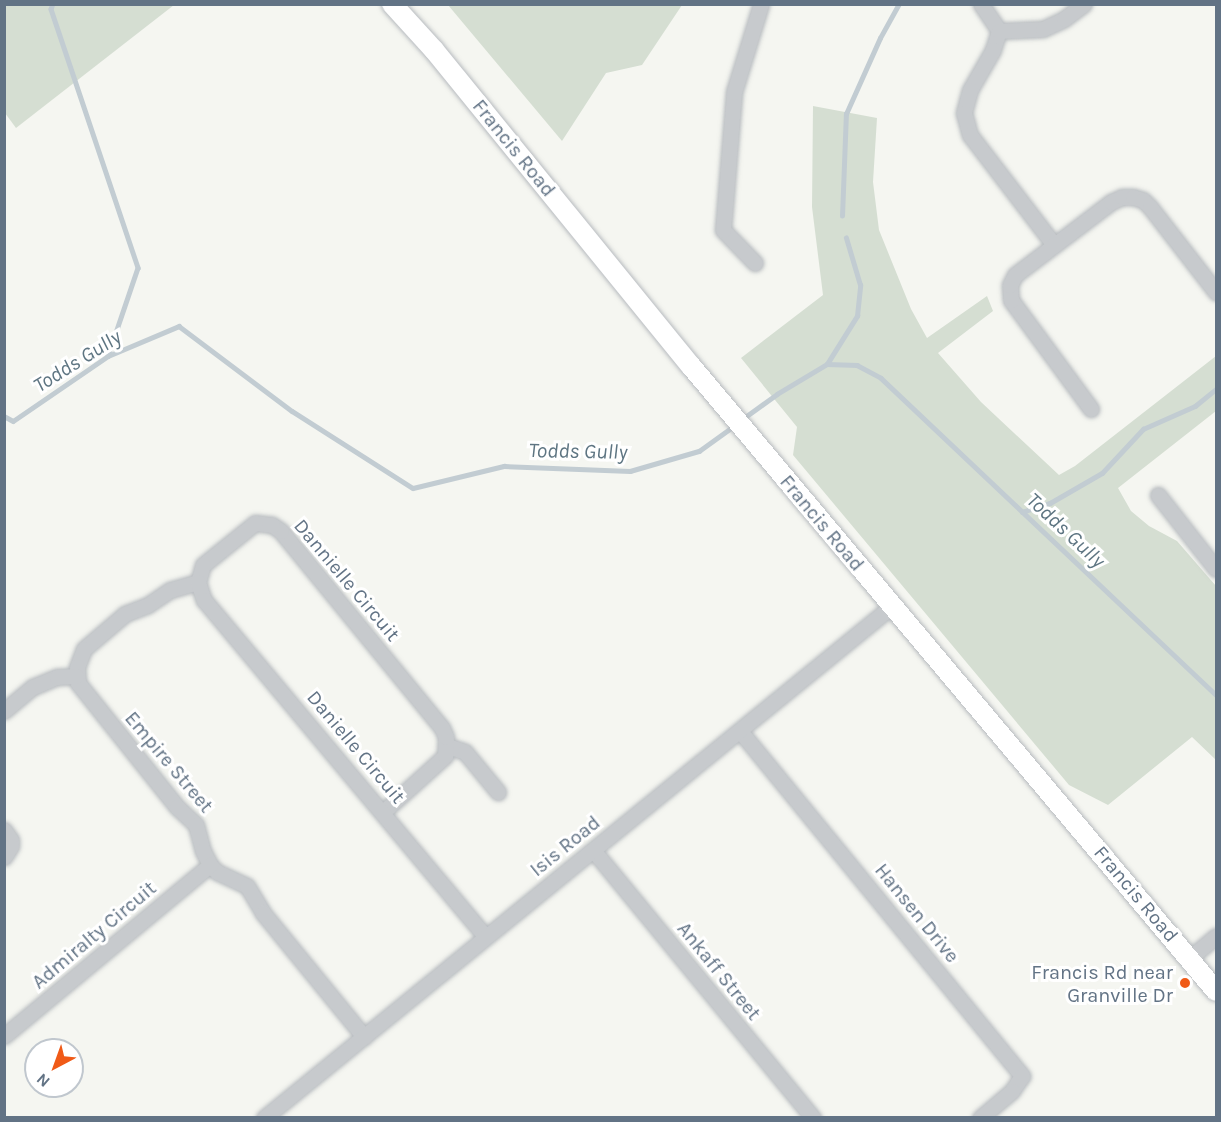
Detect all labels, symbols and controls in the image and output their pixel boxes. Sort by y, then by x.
street label: Francis Road [467,94,561,202]
water label: Todds Gully [29,324,125,398]
water label: Todds Gully [529,438,627,464]
street label: Francis Road [775,470,869,576]
water label: Todds Gully [1021,487,1111,573]
street label: Dannielle Circuit [289,514,405,646]
street label: Danielle Circuit [302,686,410,808]
street label: Empire Street [120,707,218,817]
street label: Isis Road [525,810,605,882]
street label: Francis Road [1089,841,1183,947]
street label: Hansen Drive [870,859,964,967]
street label: Admiralty Circuit [27,876,161,994]
street label: Ankaff Street [672,917,766,1025]
place label: Francis Rd near Granville Dr [1031,960,1173,1007]
marker: Francis Rd near Granville Dr [1178,976,1192,990]
north arrow [24,1038,84,1098]
text: N [33,1070,54,1091]

